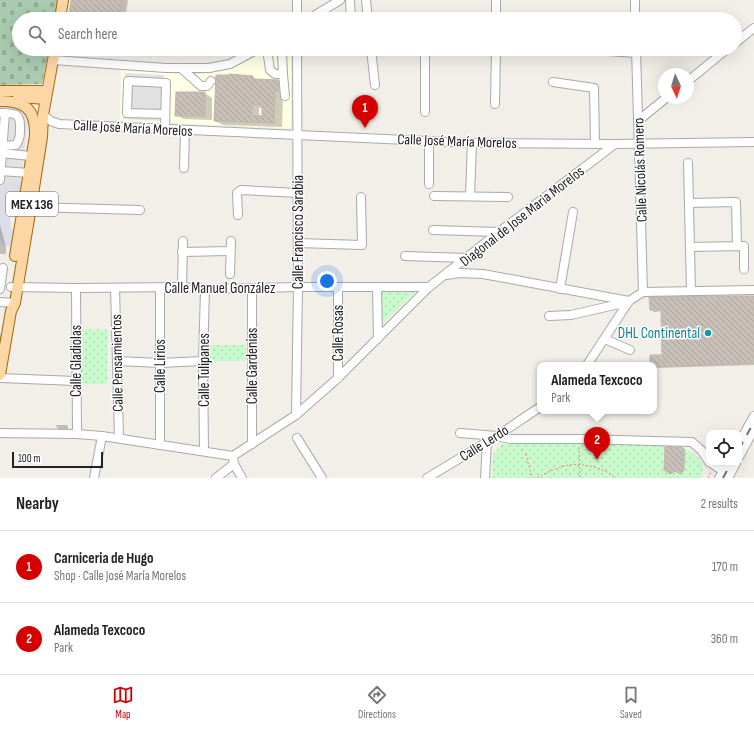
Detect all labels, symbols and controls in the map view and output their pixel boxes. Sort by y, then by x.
search box [12,12,742,56]
icon: search [26,23,48,45]
text: Search here [58,25,118,44]
north arrow [658,68,694,104]
pin: 1 [352,95,378,128]
street label: Calle José María Morelos [73,116,193,141]
street label: Calle Nicolás Romero [629,117,652,223]
street label: Calle José María Morelos [397,130,517,153]
street label: Diagonal de Jose Maria Morelos [456,162,588,271]
street label: Calle Francisco Sarabia [289,175,308,289]
road number: MEX 136 [6,192,58,216]
your location [317,271,337,291]
street label: Calle Manuel González [165,279,276,298]
street label: Calle Rosas [329,305,348,361]
street label: Calle Pensamientos [107,314,128,412]
place label: DHL Continental [618,324,700,343]
street label: Calle Gladiolas [67,325,86,397]
street label: Calle Gardenias [243,328,262,404]
marker: DHL Continental [703,328,713,338]
street label: Calle Tulipanes [195,333,214,407]
street label: Calle Lirios [151,339,170,393]
popup [537,362,657,414]
text: Alameda Texcoco [551,371,643,390]
text: Park [551,390,570,406]
street label: Calle Lerdo [456,421,513,466]
pin: 2 [584,427,610,460]
map controls [706,430,742,466]
button: locate [706,430,742,466]
scale bar [12,450,103,469]
text: 100 m [18,452,40,465]
text: Nearby [16,494,59,514]
text: 2 results [701,496,738,512]
text: Carniceria de Hugo [54,549,154,568]
text: 1 [26,559,32,575]
text: 170 m [712,559,738,575]
text: Shop · Calle José María Morelos [54,568,186,584]
text: Alameda Texcoco [54,621,145,640]
text: 2 [26,631,32,647]
text: 360 m [711,631,738,647]
text: Park [54,640,73,656]
tab: Map [112,684,134,721]
tab: Directions [358,684,396,721]
tab: Saved [620,684,642,721]

